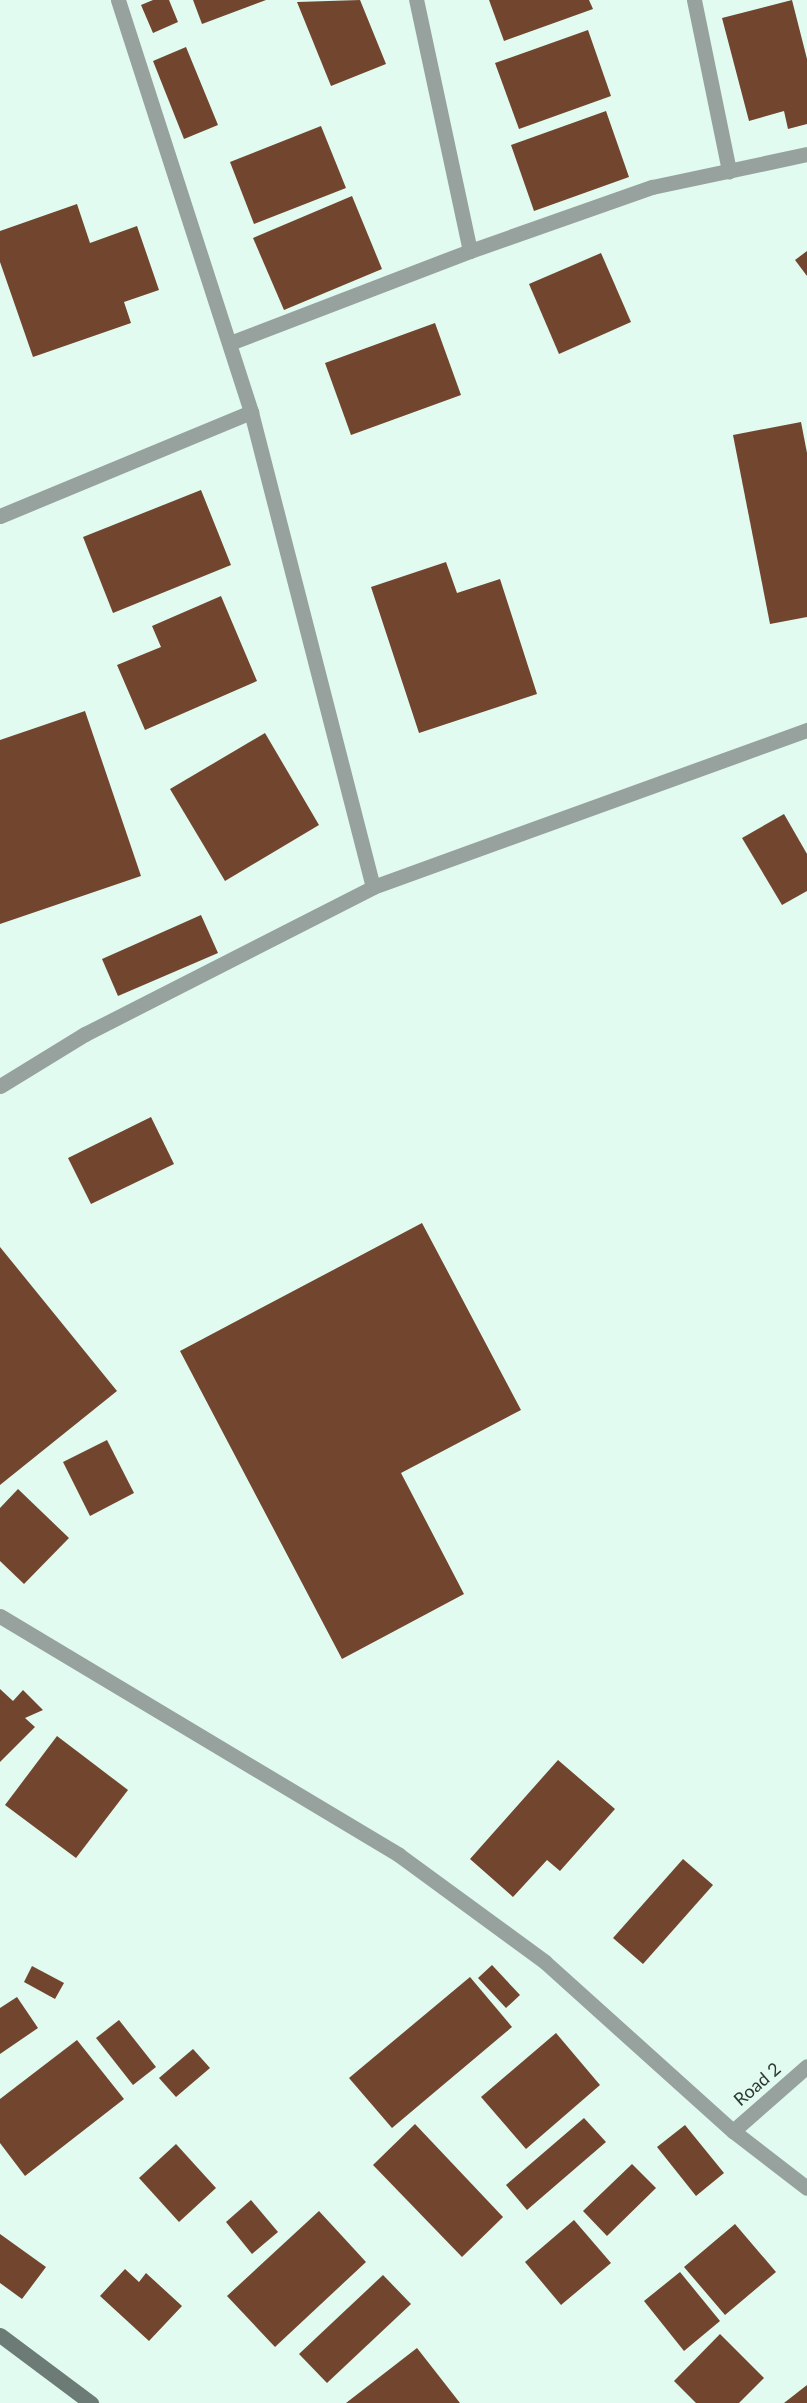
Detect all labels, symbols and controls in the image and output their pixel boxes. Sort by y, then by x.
street label: Road 2 [729,2058,785,2110]

